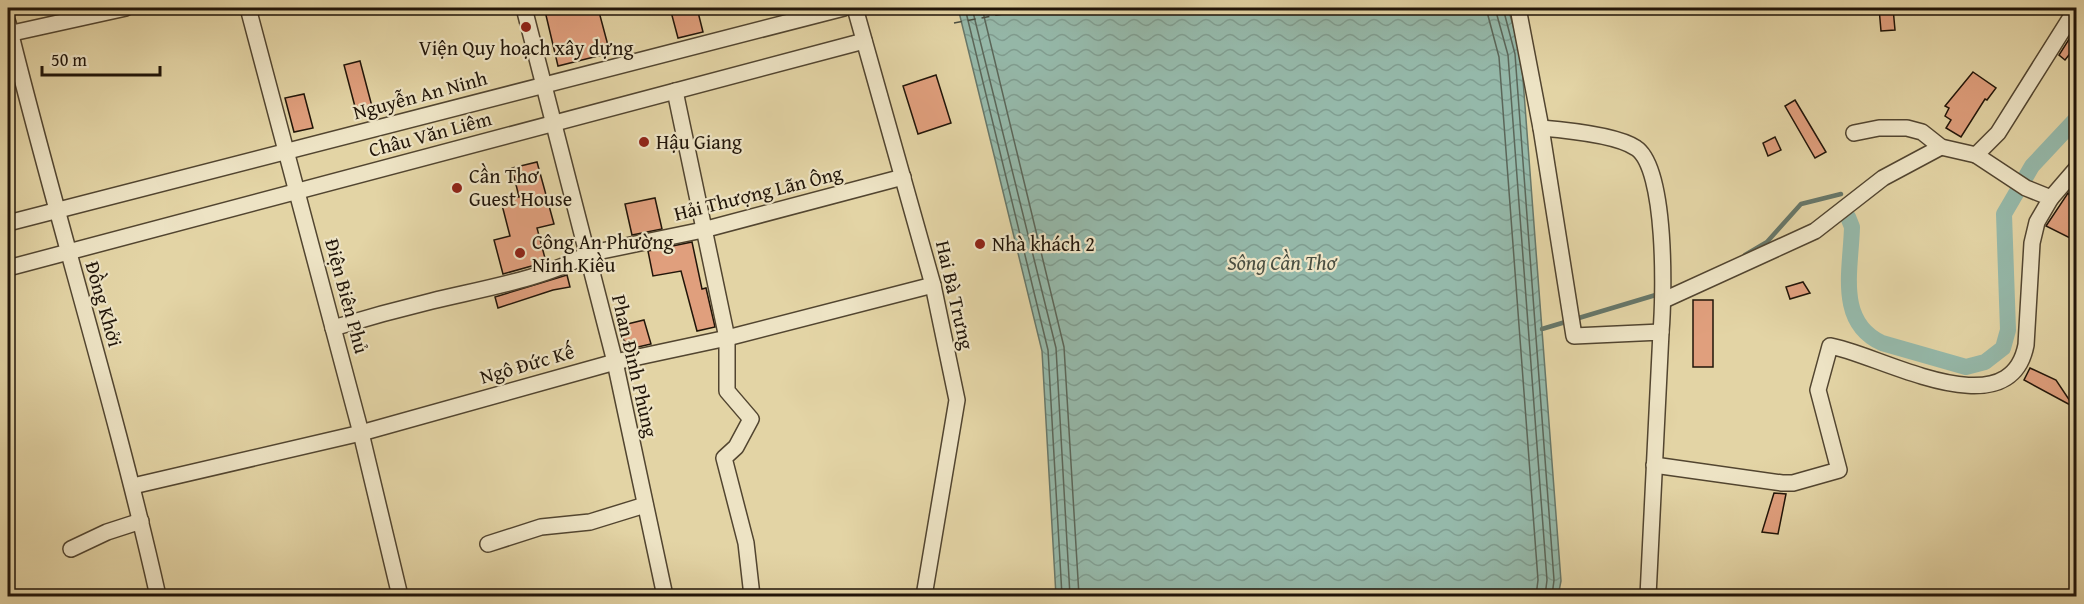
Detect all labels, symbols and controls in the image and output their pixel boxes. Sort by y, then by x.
marker: Viện Quy hoạch xây dựng [519,20,533,34]
place label: Viện Quy hoạch xây dựng [419,33,633,62]
scale bar [42,39,160,77]
text: 50 m [51,46,87,73]
street label: Nguyễn An Ninh [350,63,490,126]
street label: Châu Văn Liêm [365,103,495,164]
place label: Hậu Giang [656,127,742,156]
marker: Hậu Giang [637,135,651,149]
street label: Hải Thượng Lãn Ông [671,158,845,227]
place label: Cần Thơ Guest House [469,161,572,213]
marker: Cần Thơ Guest House [450,181,464,195]
place label: Công An Phường Ninh Kiều [532,227,673,279]
place label: Nhà khách 2 [992,229,1095,258]
street label: Điện Biên Phủ [318,235,377,357]
street label: Hai Bà Trưng [929,237,982,352]
marker: Nhà khách 2 [973,237,987,251]
marker: Công An Phường Ninh Kiều [513,246,527,260]
water label: Sông Cần Thơ [1227,247,1338,278]
street label: Đồng Khởi [78,258,131,350]
street label: Phan Đình Phùng [605,292,666,440]
street label: Ngô Đức Kế [476,336,577,391]

